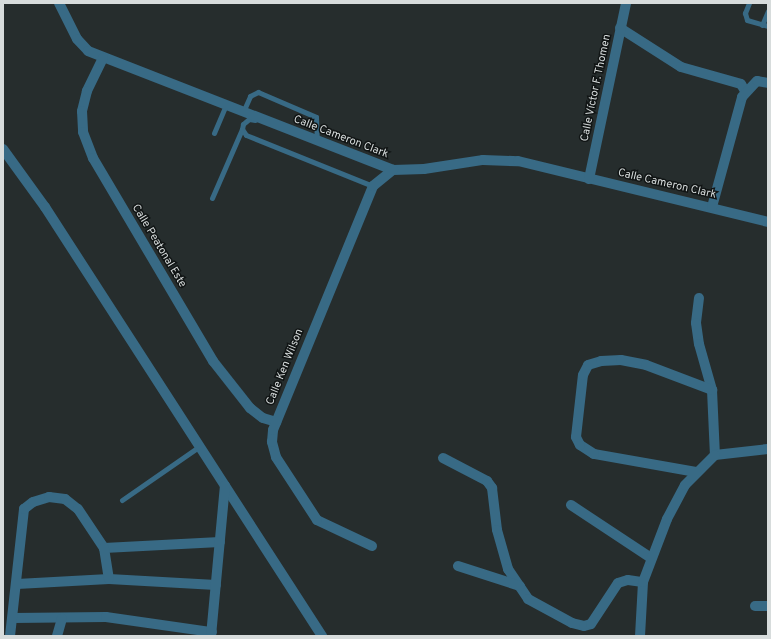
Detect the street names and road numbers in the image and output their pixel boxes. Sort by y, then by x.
street label: Calle Víctor F. Thomen [578,33,614,143]
street label: Calle Cameron Clark [292,113,390,161]
street label: Calle Cameron Clark [617,166,717,202]
street label: Calle Peatonal Este [129,202,189,290]
street label: Calle Ken Wilson [264,327,306,407]

